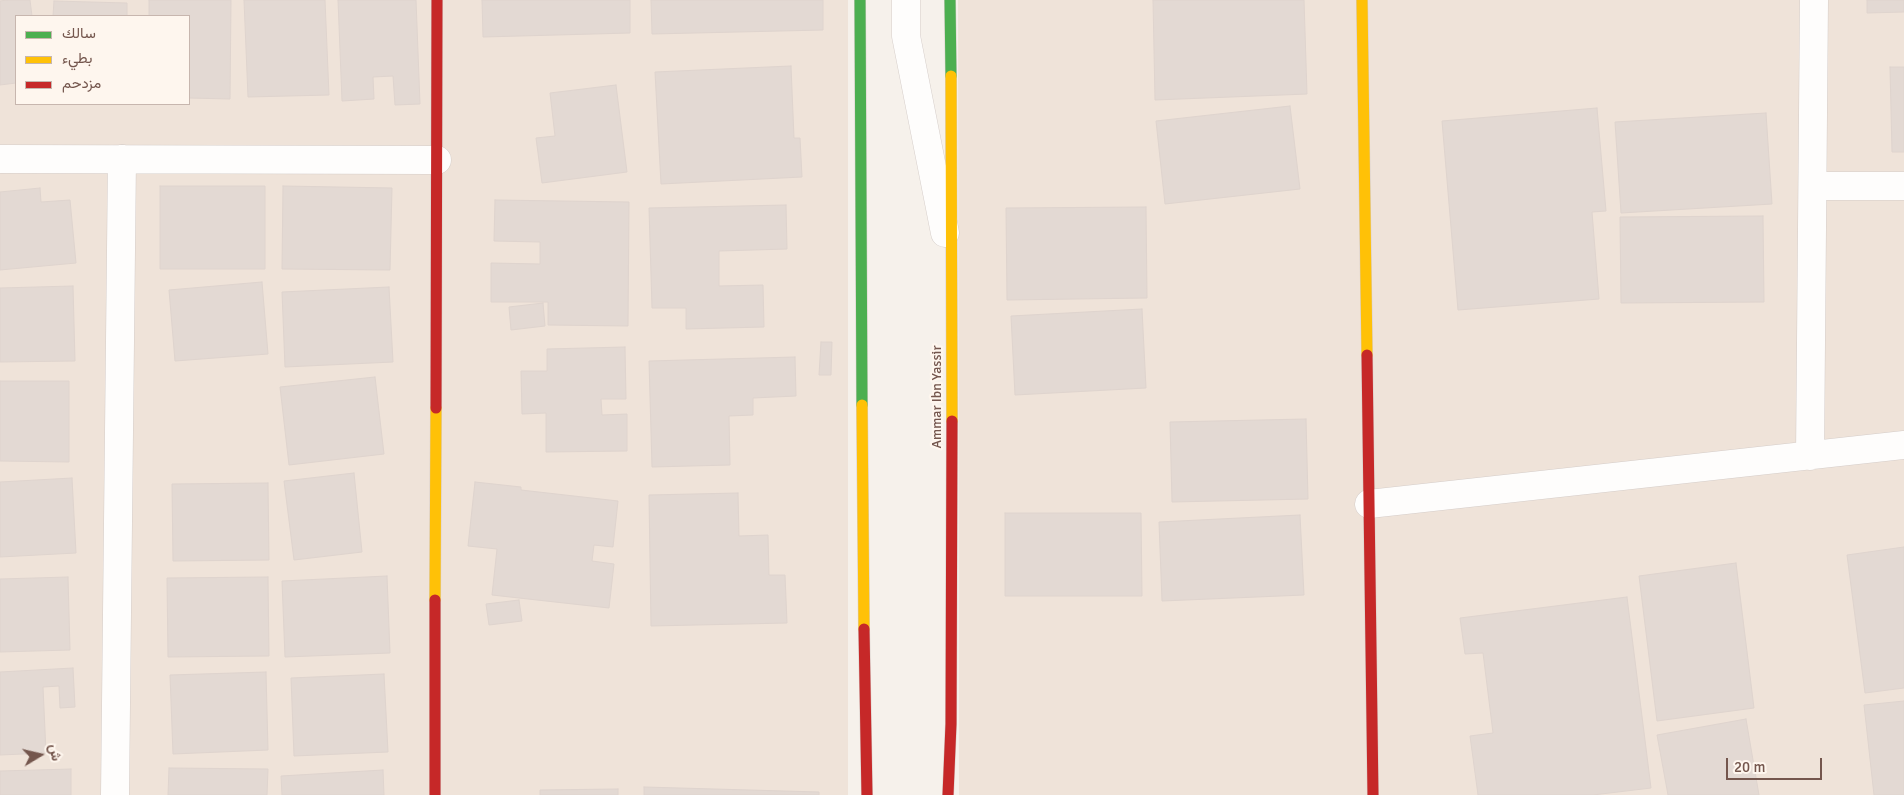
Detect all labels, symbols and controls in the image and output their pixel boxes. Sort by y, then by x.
legend [15,15,190,105]
text: سالك [62,24,96,42]
text: بطيء [62,49,92,67]
text: مزدحم [62,74,101,92]
street label: Ammar Ibn Yassir [929,345,945,449]
north arrow [15,730,65,780]
text: ش [46,743,65,762]
scale bar [1729,748,1825,780]
text: 20 m [1734,758,1765,776]

